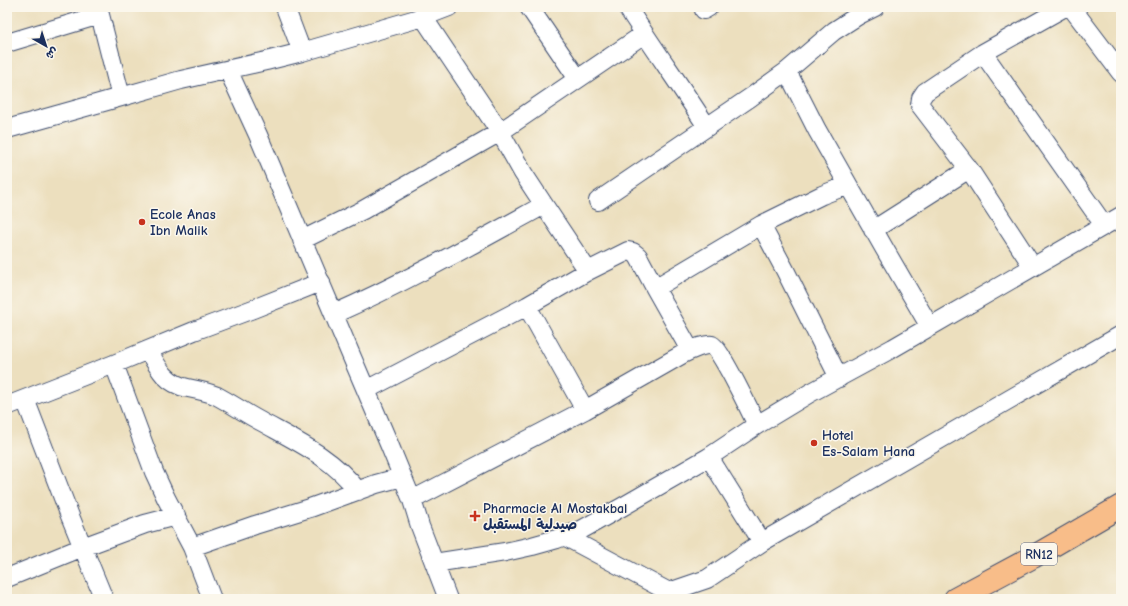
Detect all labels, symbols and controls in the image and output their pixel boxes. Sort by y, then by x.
north arrow [26,26,66,66]
text: ش [43,45,61,62]
place label: Ecole Anas Ibn Malik [150,206,216,239]
marker: Ecole Anas Ibn Malik [137,217,147,227]
place label: Hotel Es-Salam Hana [822,427,915,460]
marker: Hotel Es-Salam Hana [809,438,819,448]
place label: Pharmacie Al Mostakbal صيدلية المستقبل [483,500,627,533]
marker: Pharmacie Al Mostakbal صيدلية المستقبل [470,511,480,521]
road number: RN12 [1021,543,1057,565]

